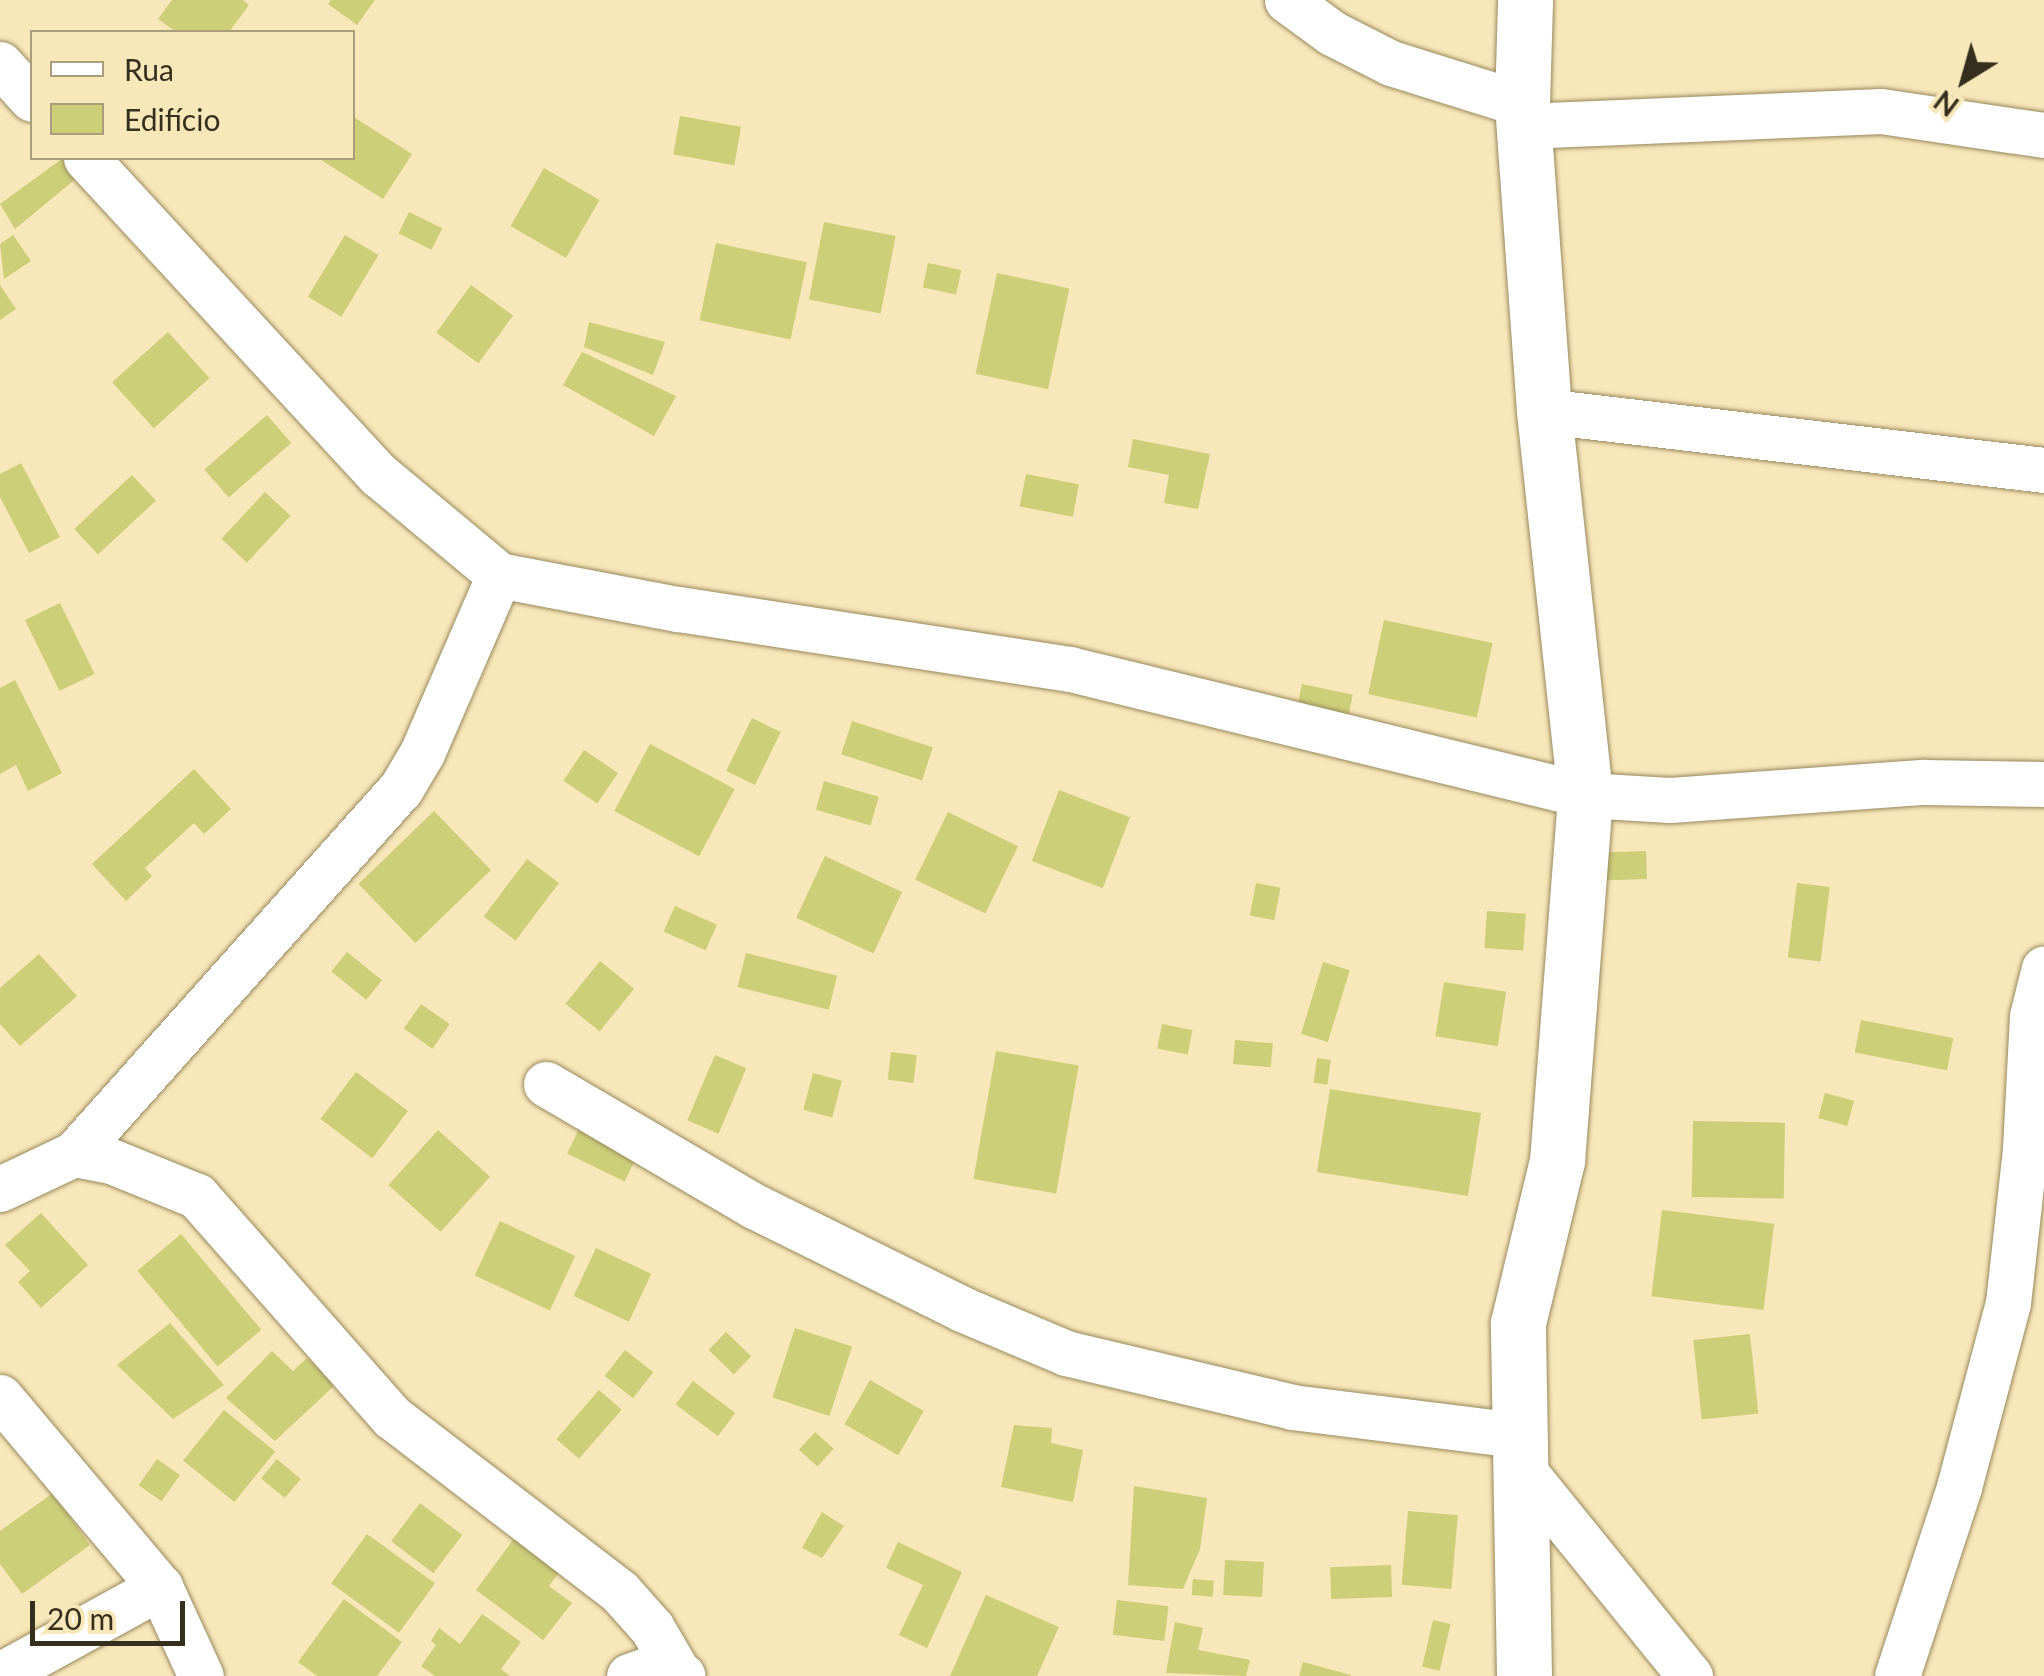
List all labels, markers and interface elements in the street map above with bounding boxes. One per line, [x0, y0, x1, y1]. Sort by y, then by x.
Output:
legend [30, 30, 355, 160]
north arrow [1914, 30, 2014, 130]
text: Rua [124, 51, 174, 87]
text: N [1927, 84, 1965, 124]
text: Edifício [124, 101, 220, 137]
scale bar [35, 1581, 190, 1643]
text: 20 m [47, 1600, 114, 1636]

